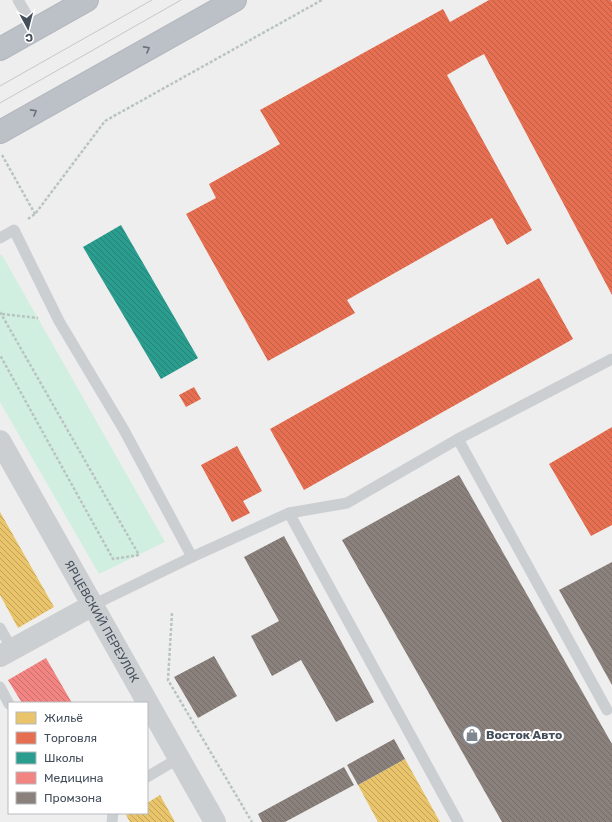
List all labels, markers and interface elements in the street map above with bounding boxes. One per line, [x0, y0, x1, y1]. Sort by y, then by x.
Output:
north arrow [8, 8, 48, 48]
text: С [24, 31, 34, 44]
one-way arrow [143, 46, 150, 53]
one-way arrow [30, 110, 37, 117]
street label: ЯРЦЕВСКИЙ ПЕРЕУЛОК [62, 558, 142, 685]
legend [8, 702, 148, 814]
text: Жильё [44, 711, 83, 725]
shop icon: Восток Авто [461, 724, 483, 746]
place label: Восток Авто [486, 728, 562, 742]
text: Торговля [44, 731, 97, 745]
text: Школы [44, 751, 84, 765]
text: Медицина [44, 771, 103, 785]
text: Промзона [44, 791, 102, 805]

